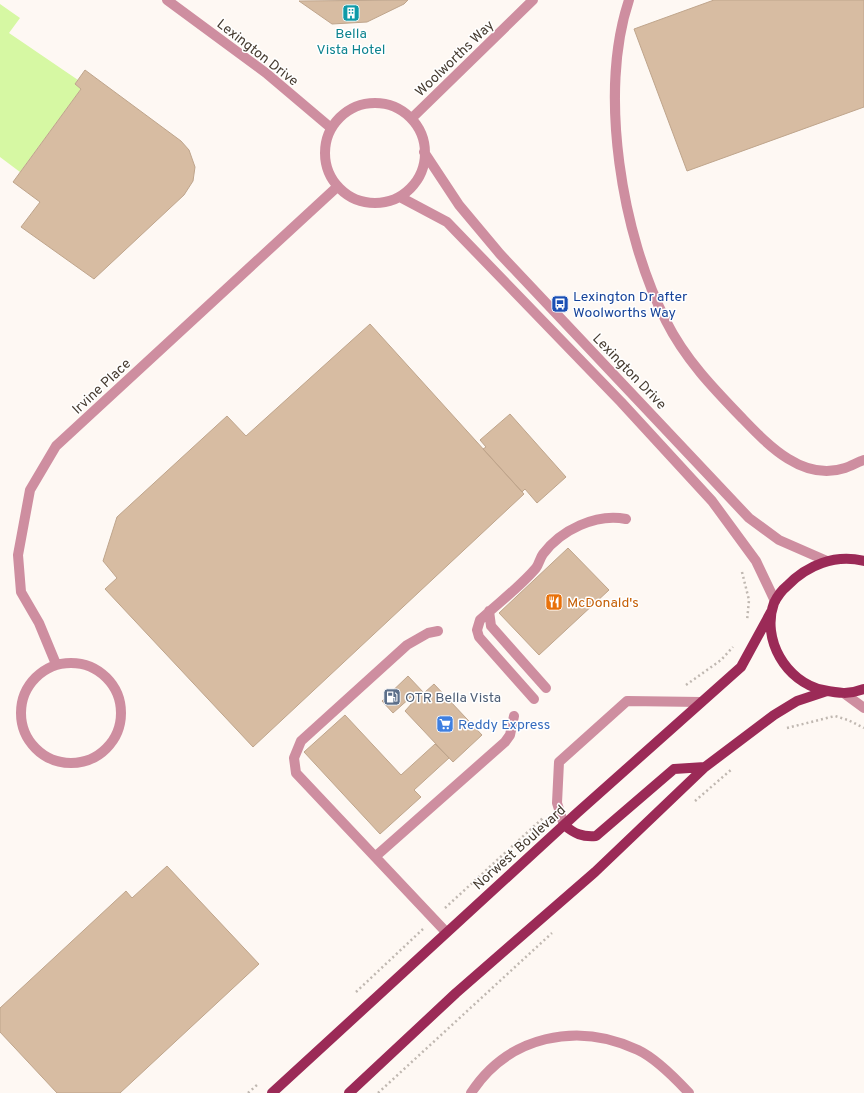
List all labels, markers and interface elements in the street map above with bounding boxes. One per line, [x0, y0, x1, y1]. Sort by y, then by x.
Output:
building icon: Bella Vista Hotel [341, 3, 361, 23]
street label: Lexington Drive [213, 16, 301, 90]
street label: Woolworths Way [412, 17, 498, 101]
place label: Bella Vista Hotel [317, 26, 385, 59]
place label: Lexington Dr after Woolworths Way [573, 289, 688, 322]
bus stop icon: Lexington Dr after Woolworths Way [550, 294, 570, 314]
street label: Lexington Drive [588, 331, 669, 414]
street label: Irvine Place [69, 356, 135, 419]
restaurant icon: McDonald's [544, 592, 564, 612]
place label: McDonald's [567, 595, 639, 612]
fuel station icon: OTR Bella Vista [382, 687, 402, 707]
place label: OTR Bella Vista [405, 690, 501, 707]
supermarket icon: Reddy Express [435, 714, 455, 734]
place label: Reddy Express [458, 717, 550, 734]
street label: Norwest Boulevard [470, 802, 570, 894]

